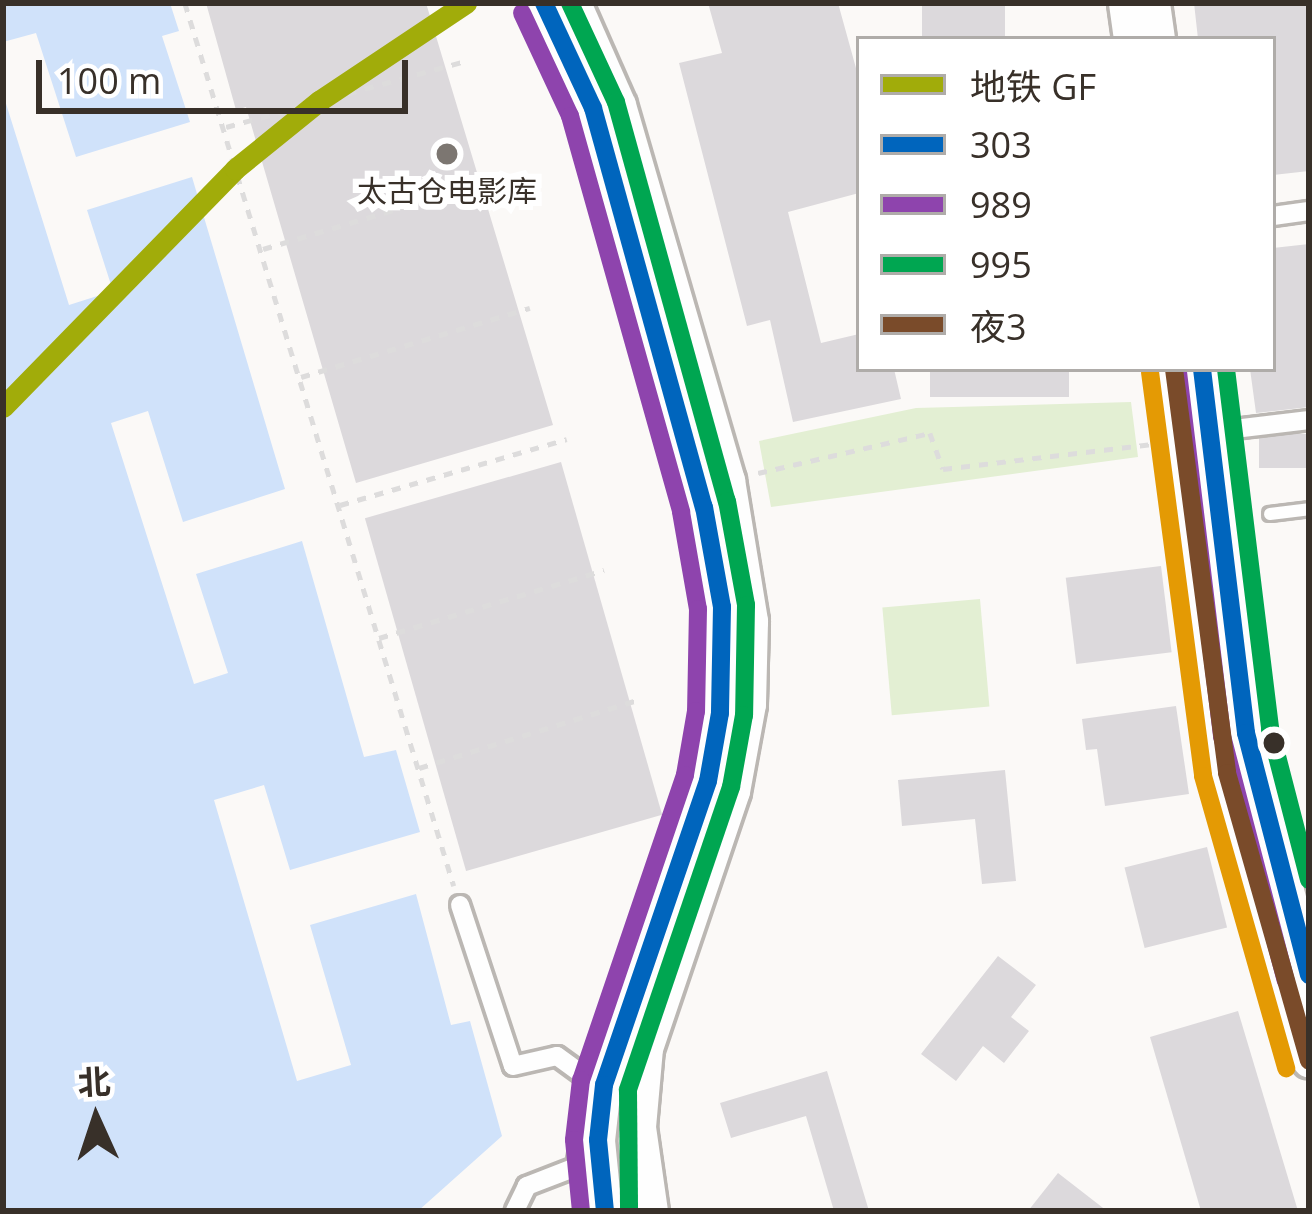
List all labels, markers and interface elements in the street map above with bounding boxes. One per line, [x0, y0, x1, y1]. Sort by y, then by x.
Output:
scale bar [42, 36, 414, 110]
legend [856, 36, 1276, 372]
text: 100 m [57, 56, 161, 105]
text: 地铁 GF [970, 62, 1096, 111]
text: 303 [970, 120, 1032, 169]
marker: 太古仓电影库 [434, 141, 460, 167]
place label: 太古仓电影库 [357, 173, 537, 209]
text: 989 [970, 180, 1032, 229]
text: 995 [970, 240, 1032, 289]
text: 夜3 [970, 302, 1027, 351]
unlabelled marker [1263, 732, 1285, 754]
north arrow [36, 1058, 156, 1178]
text: 北 [76, 1058, 112, 1105]

